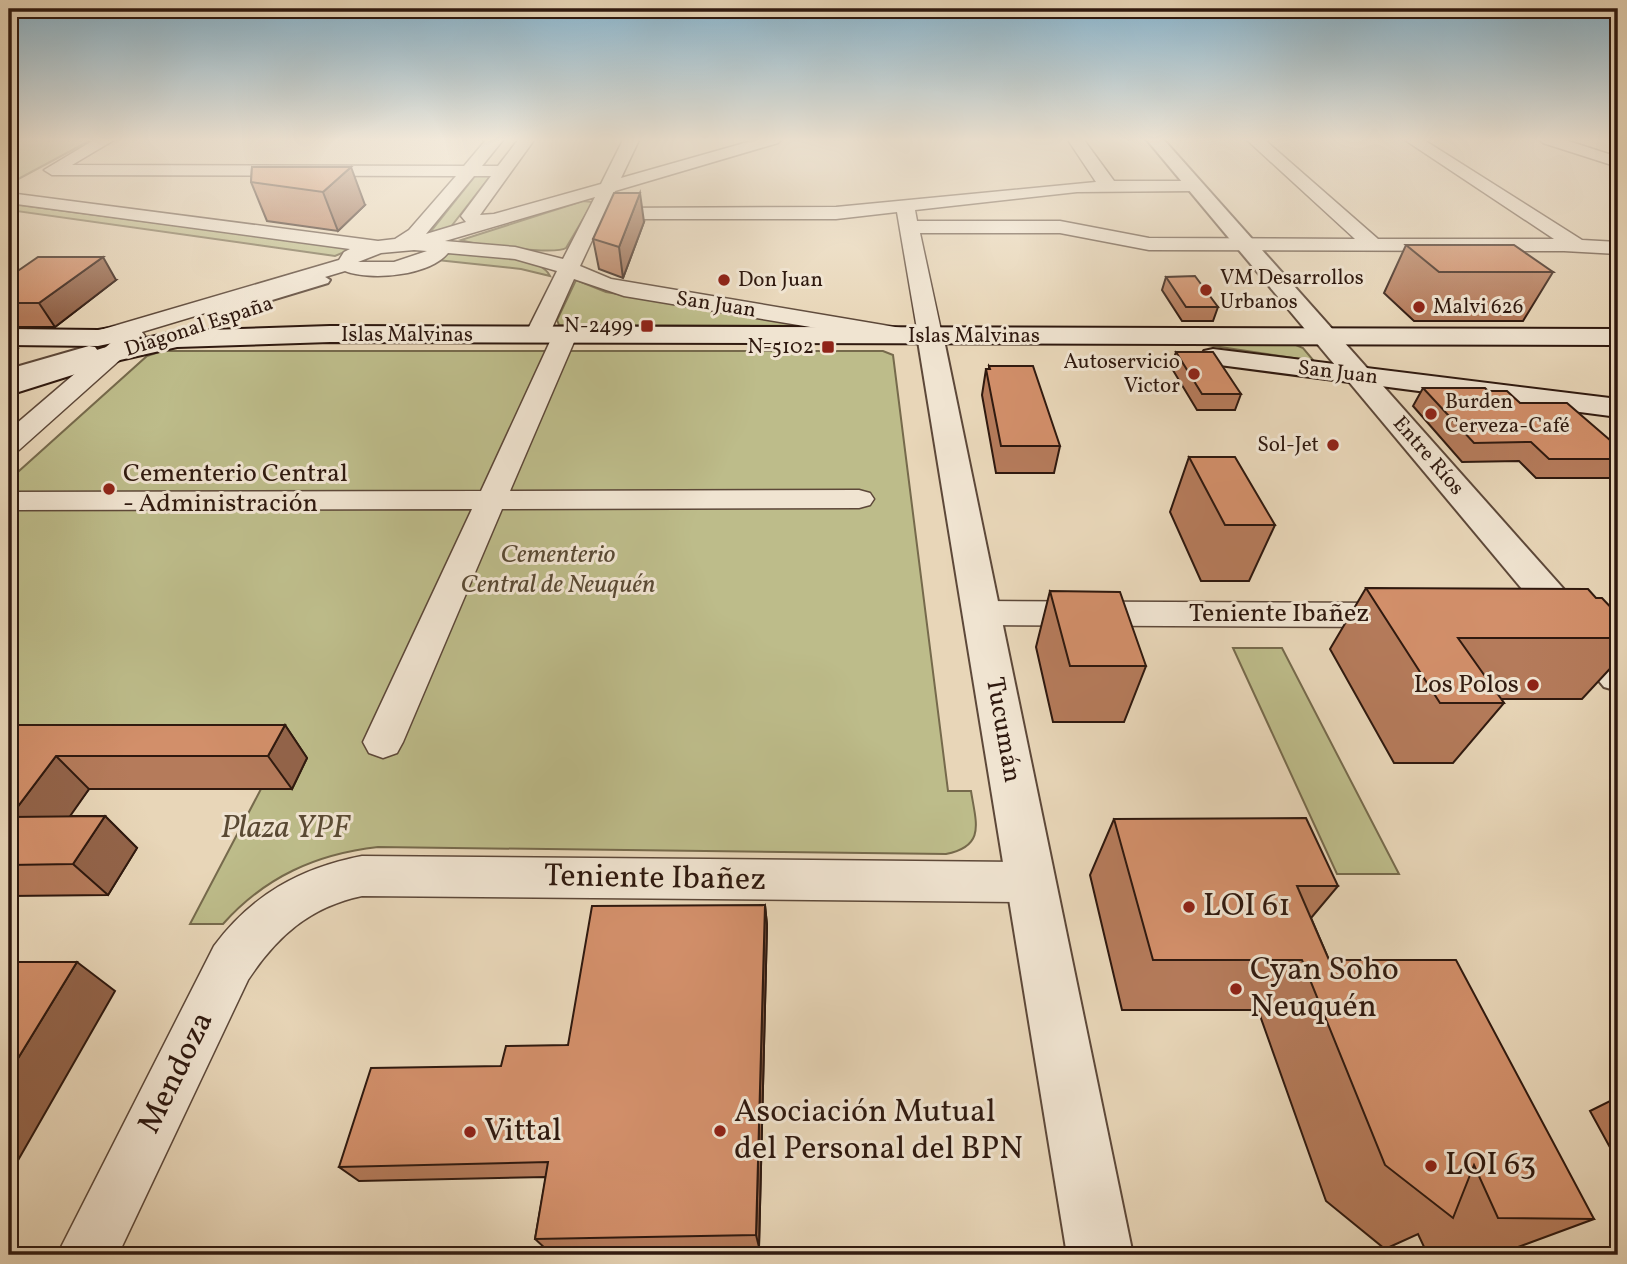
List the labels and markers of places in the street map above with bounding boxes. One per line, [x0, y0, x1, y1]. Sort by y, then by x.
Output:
place label: VM Desarrollos Urbanos [1220, 264, 1364, 317]
place label: Don Juan [738, 266, 823, 295]
marker: Don Juan [716, 272, 732, 288]
marker: VM Desarrollos Urbanos [1198, 282, 1214, 298]
place label: Malvi 626 [1433, 293, 1523, 322]
marker: Malvi 626 [1411, 299, 1427, 315]
place label: N-2499 [564, 312, 633, 341]
marker: N-2499 [639, 318, 655, 334]
place label: N-5102 [747, 333, 814, 362]
marker: N-5102 [820, 339, 836, 355]
place label: Autoservicio Victor [1063, 348, 1180, 401]
marker: Autoservicio Victor [1186, 366, 1202, 382]
place label: Burden Cerveza-Café [1445, 388, 1570, 441]
marker: Burden Cerveza-Café [1423, 406, 1439, 422]
place label: Sol-Jet [1257, 431, 1319, 460]
marker: Sol-Jet [1325, 437, 1341, 453]
place label: Cementerio Central - Administración [123, 456, 348, 522]
marker: Cementerio Central - Administración [101, 481, 117, 497]
place label: Los Polos [1413, 667, 1519, 703]
marker: Los Polos [1525, 677, 1541, 693]
place label: LOI 61 [1203, 885, 1291, 929]
marker: LOI 61 [1181, 899, 1197, 915]
place label: Cyan Soho Neuquén [1250, 949, 1399, 1030]
marker: Cyan Soho Neuquén [1228, 981, 1244, 997]
place label: Asociación Mutual del Personal del BPN [734, 1091, 1023, 1172]
place label: Vittal [484, 1110, 562, 1154]
marker: Asociación Mutual del Personal del BPN [712, 1123, 728, 1139]
marker: Vittal [462, 1124, 478, 1140]
place label: LOI 63 [1445, 1144, 1536, 1188]
marker: LOI 63 [1423, 1158, 1439, 1174]

